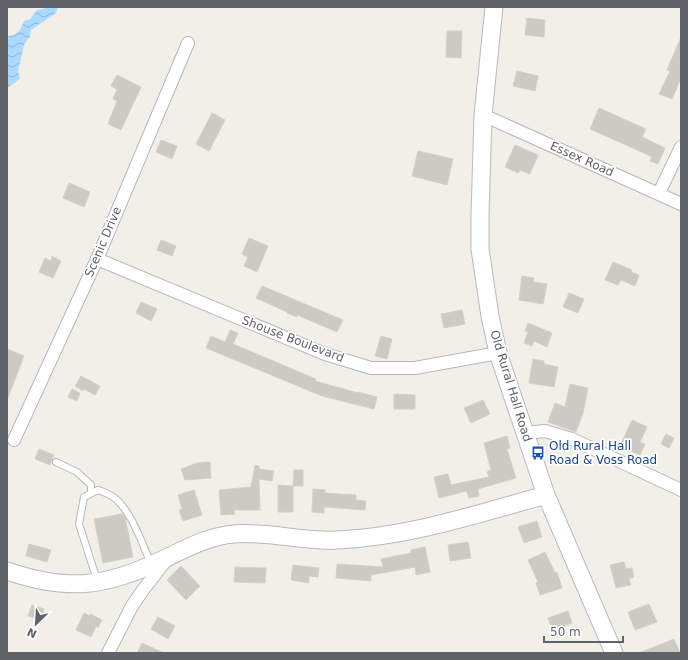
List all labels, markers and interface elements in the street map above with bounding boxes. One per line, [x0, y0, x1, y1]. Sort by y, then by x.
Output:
street label: Essex Road [548, 139, 616, 179]
street label: Scenic Drive [82, 205, 124, 279]
street label: Shouse Boulevard [240, 313, 346, 365]
street label: Old Rural Hall Road [487, 328, 535, 444]
place label: Old Rural Hall Road & Voss Road [549, 439, 657, 467]
bus stop icon: Old Rural Hall Road & Voss Road [530, 445, 546, 461]
north arrow [16, 604, 56, 644]
scale bar [544, 618, 623, 644]
text: N [25, 625, 39, 640]
text: 50 m [550, 625, 581, 639]

